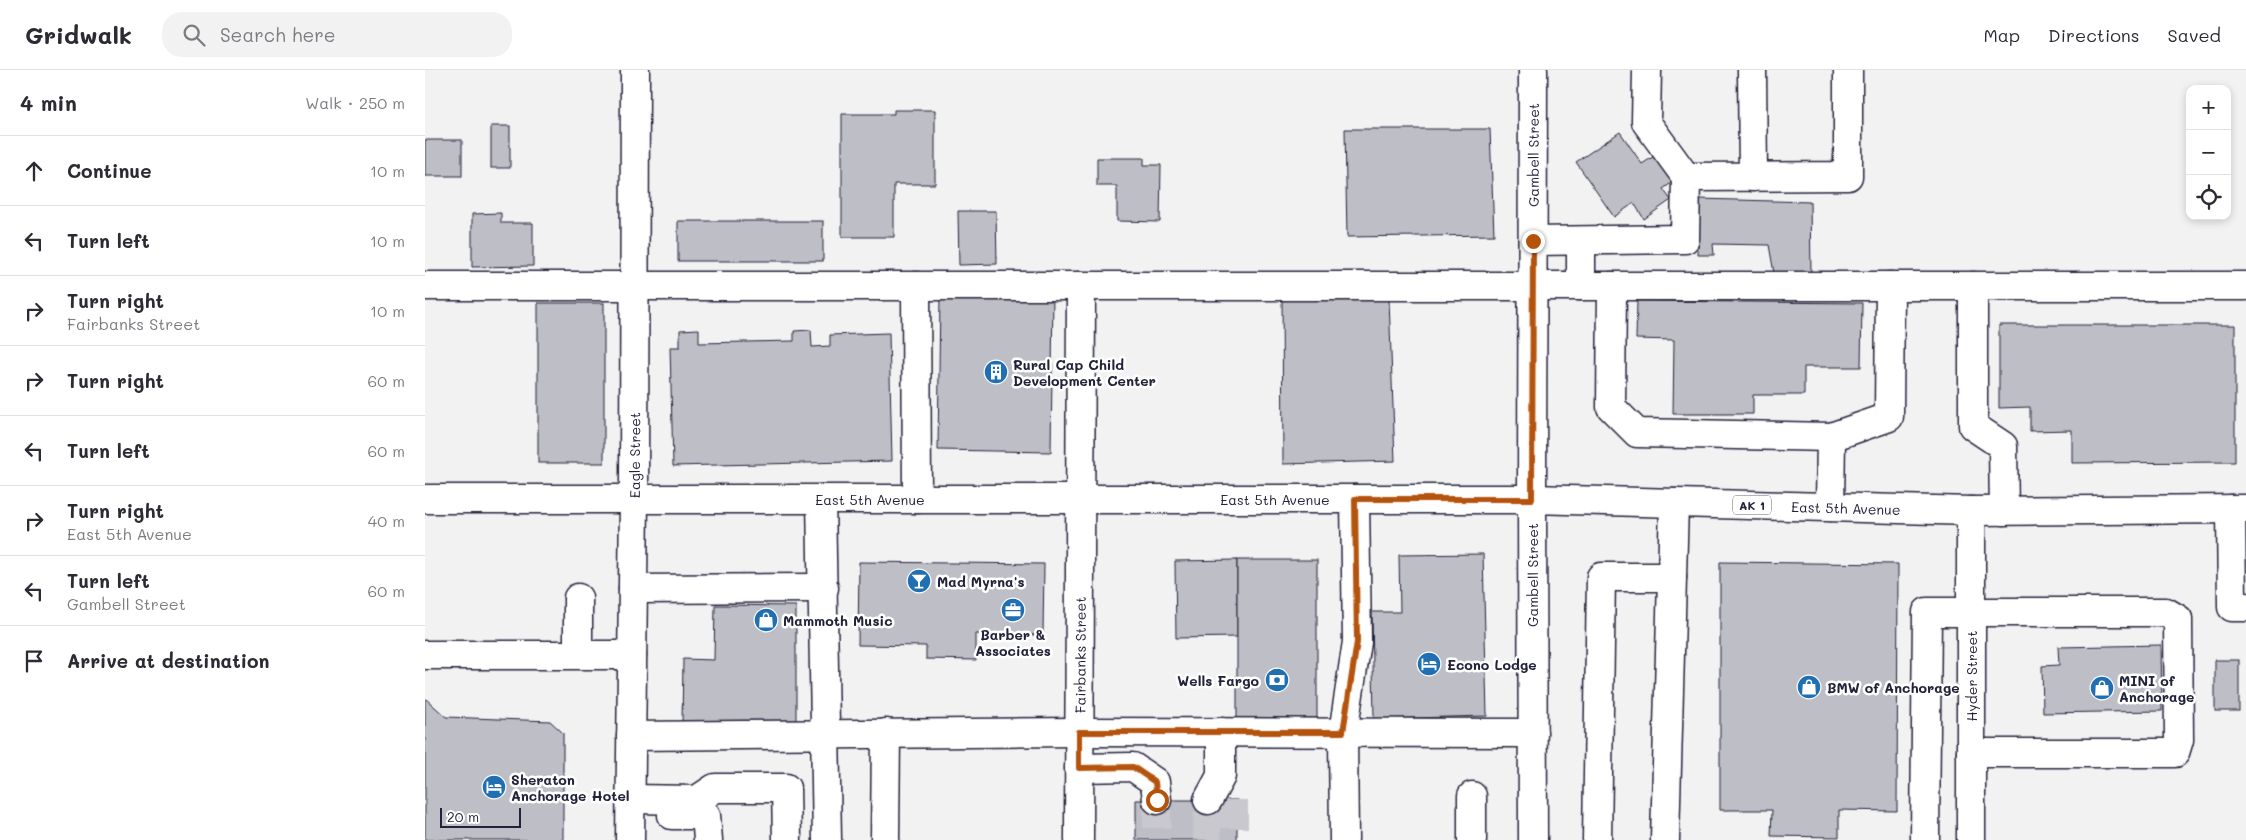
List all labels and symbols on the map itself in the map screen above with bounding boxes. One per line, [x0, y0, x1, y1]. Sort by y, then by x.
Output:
street label: Gambell Street [1523, 103, 1542, 207]
route end [1522, 230, 1545, 253]
place label: Rural Cap Child Development Center [1013, 355, 1156, 390]
building icon: Rural Cap Child Development Center [983, 359, 1009, 385]
street label: Eagle Street [625, 412, 644, 498]
street label: East 5th Avenue [815, 490, 925, 509]
street label: East 5th Avenue [1220, 490, 1330, 509]
road number: AK 1 [1733, 496, 1771, 514]
street label: East 5th Avenue [1791, 497, 1901, 519]
street label: Gambell Street [1523, 523, 1542, 627]
bar icon: Mad Myrna's [906, 568, 932, 594]
place label: Mad Myrna's [937, 572, 1024, 591]
office icon: Barber & Associates [1000, 597, 1026, 623]
street label: Fairbanks Street [1070, 597, 1089, 713]
shop icon: Mammoth Music [753, 607, 779, 633]
place label: Mammoth Music [783, 611, 893, 630]
place label: Barber & Associates [975, 625, 1051, 660]
street label: Hyder Street [1962, 631, 1981, 721]
hotel icon: Econo Lodge [1416, 651, 1442, 677]
place label: Econo Lodge [1447, 655, 1537, 674]
bank icon: Wells Fargo [1264, 667, 1290, 693]
place label: Wells Fargo [1177, 671, 1259, 690]
place label: MINI of Anchorage [2119, 671, 2194, 706]
shop icon: BMW of Anchorage [1796, 674, 1822, 700]
shop icon: MINI of Anchorage [2089, 675, 2115, 701]
place label: BMW of Anchorage [1827, 678, 1960, 697]
place label: Sheraton Anchorage Hotel [511, 770, 630, 805]
hotel icon: Sheraton Anchorage Hotel [481, 774, 507, 800]
route start [1146, 789, 1169, 812]
scale bar [440, 805, 521, 828]

